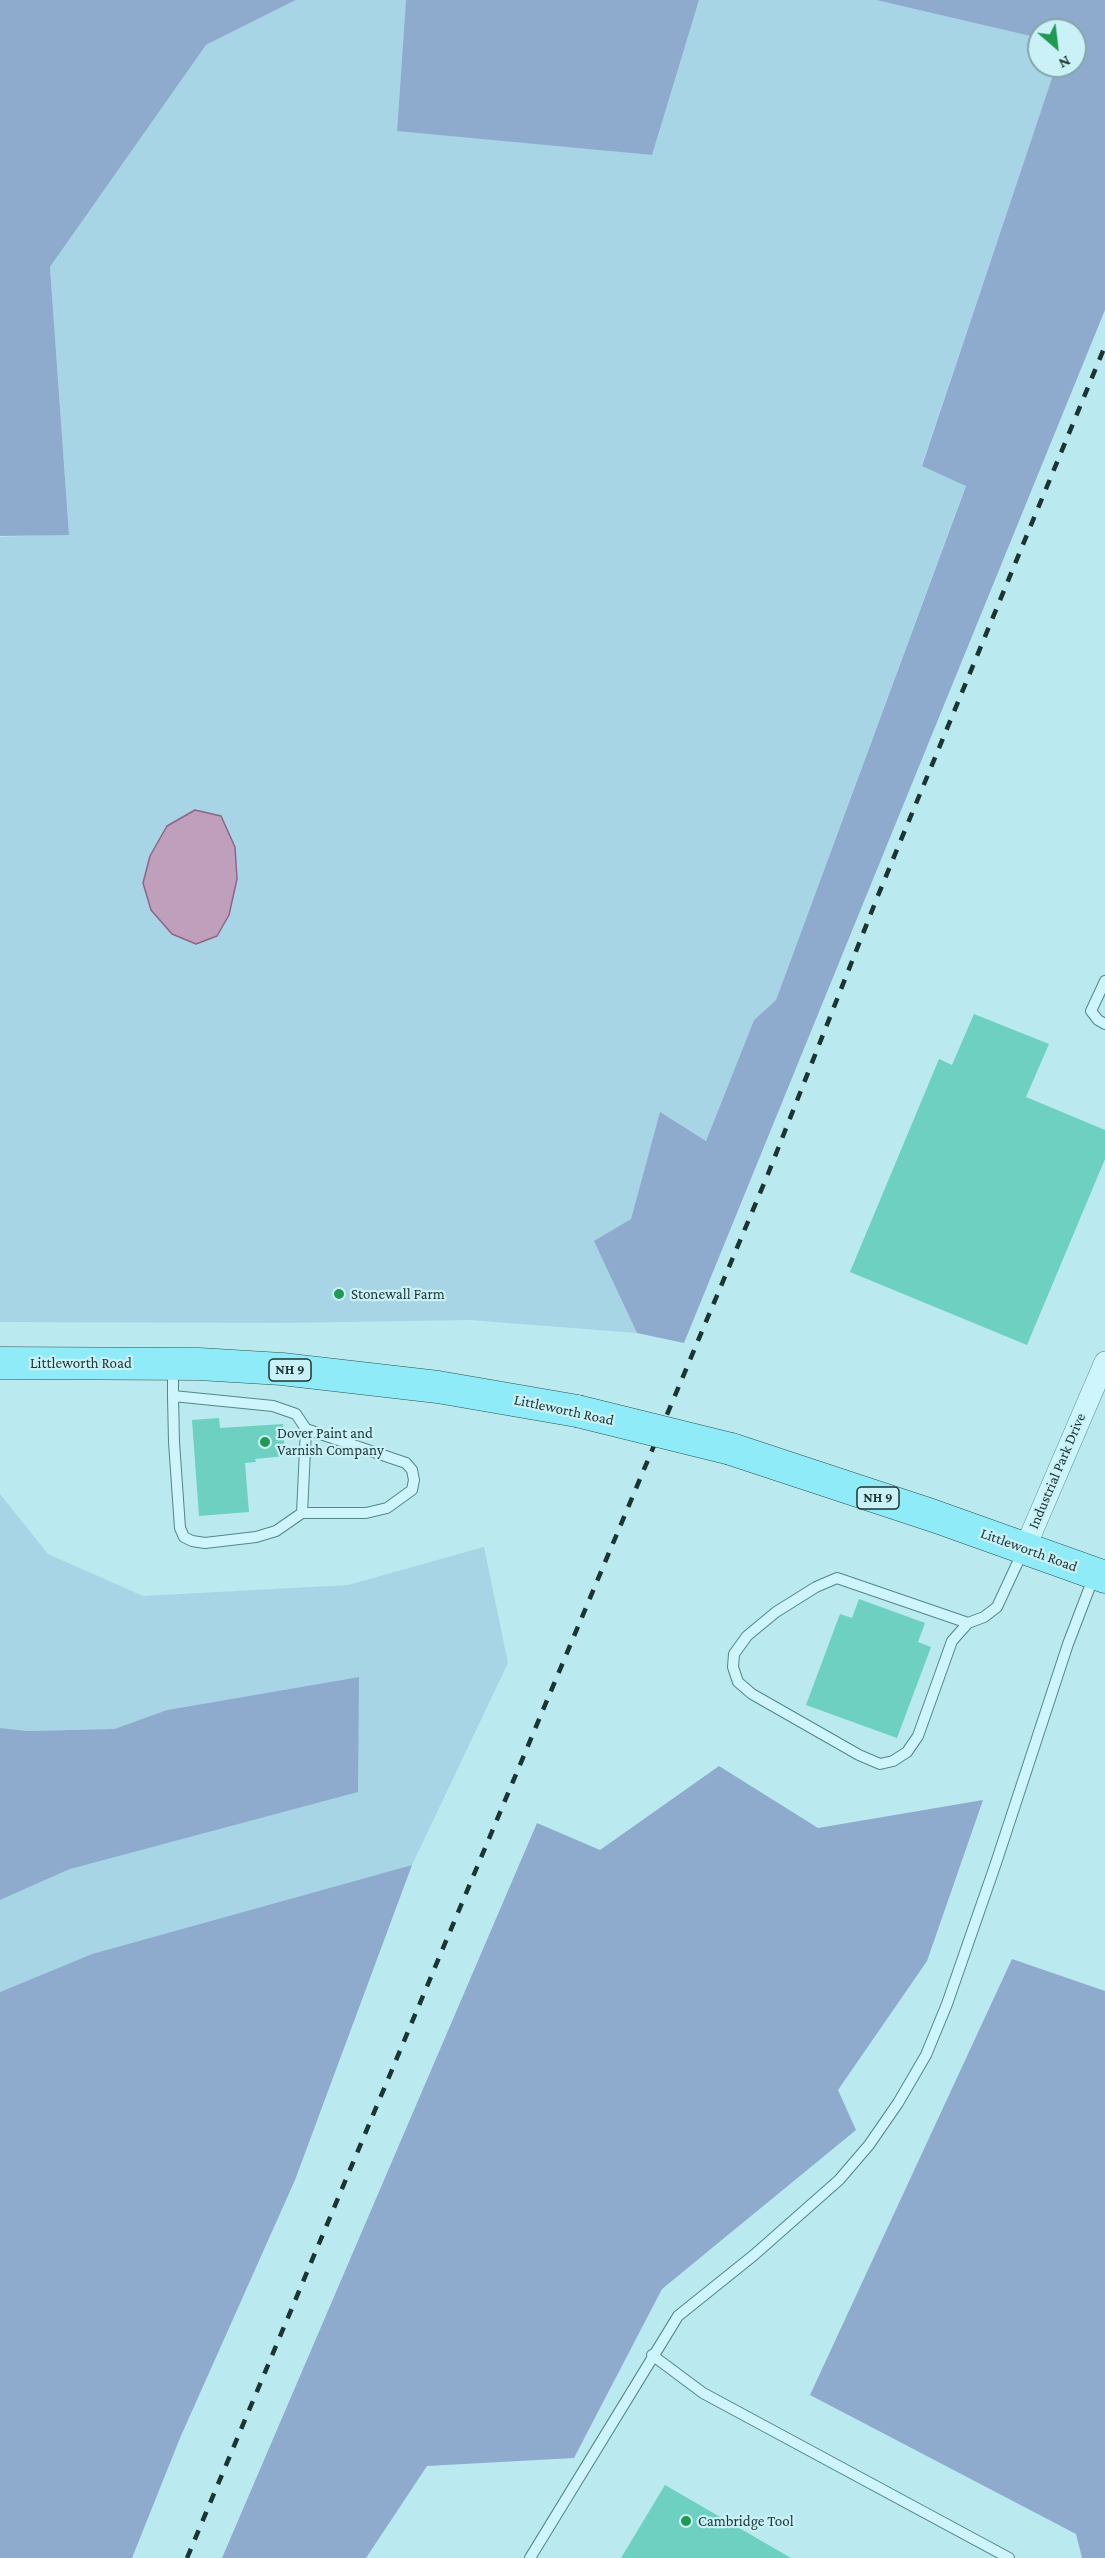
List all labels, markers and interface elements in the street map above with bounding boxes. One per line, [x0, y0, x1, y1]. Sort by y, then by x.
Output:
north arrow [1027, 18, 1087, 78]
text: N [1056, 53, 1074, 73]
place label: Stonewall Farm [351, 1285, 445, 1303]
marker: Stonewall Farm [332, 1287, 346, 1301]
street label: Littleworth Road [30, 1354, 132, 1372]
road number: NH 9 [269, 1359, 311, 1381]
street label: Littleworth Road [512, 1391, 616, 1429]
street label: Industrial Park Drive [1024, 1410, 1090, 1532]
place label: Dover Paint and Varnish Company [277, 1424, 384, 1459]
marker: Dover Paint and Varnish Company [258, 1435, 272, 1449]
road number: NH 9 [857, 1487, 899, 1509]
street label: Littleworth Road [978, 1524, 1080, 1576]
place label: Cambridge Tool [698, 2512, 794, 2530]
marker: Cambridge Tool [679, 2514, 693, 2528]

